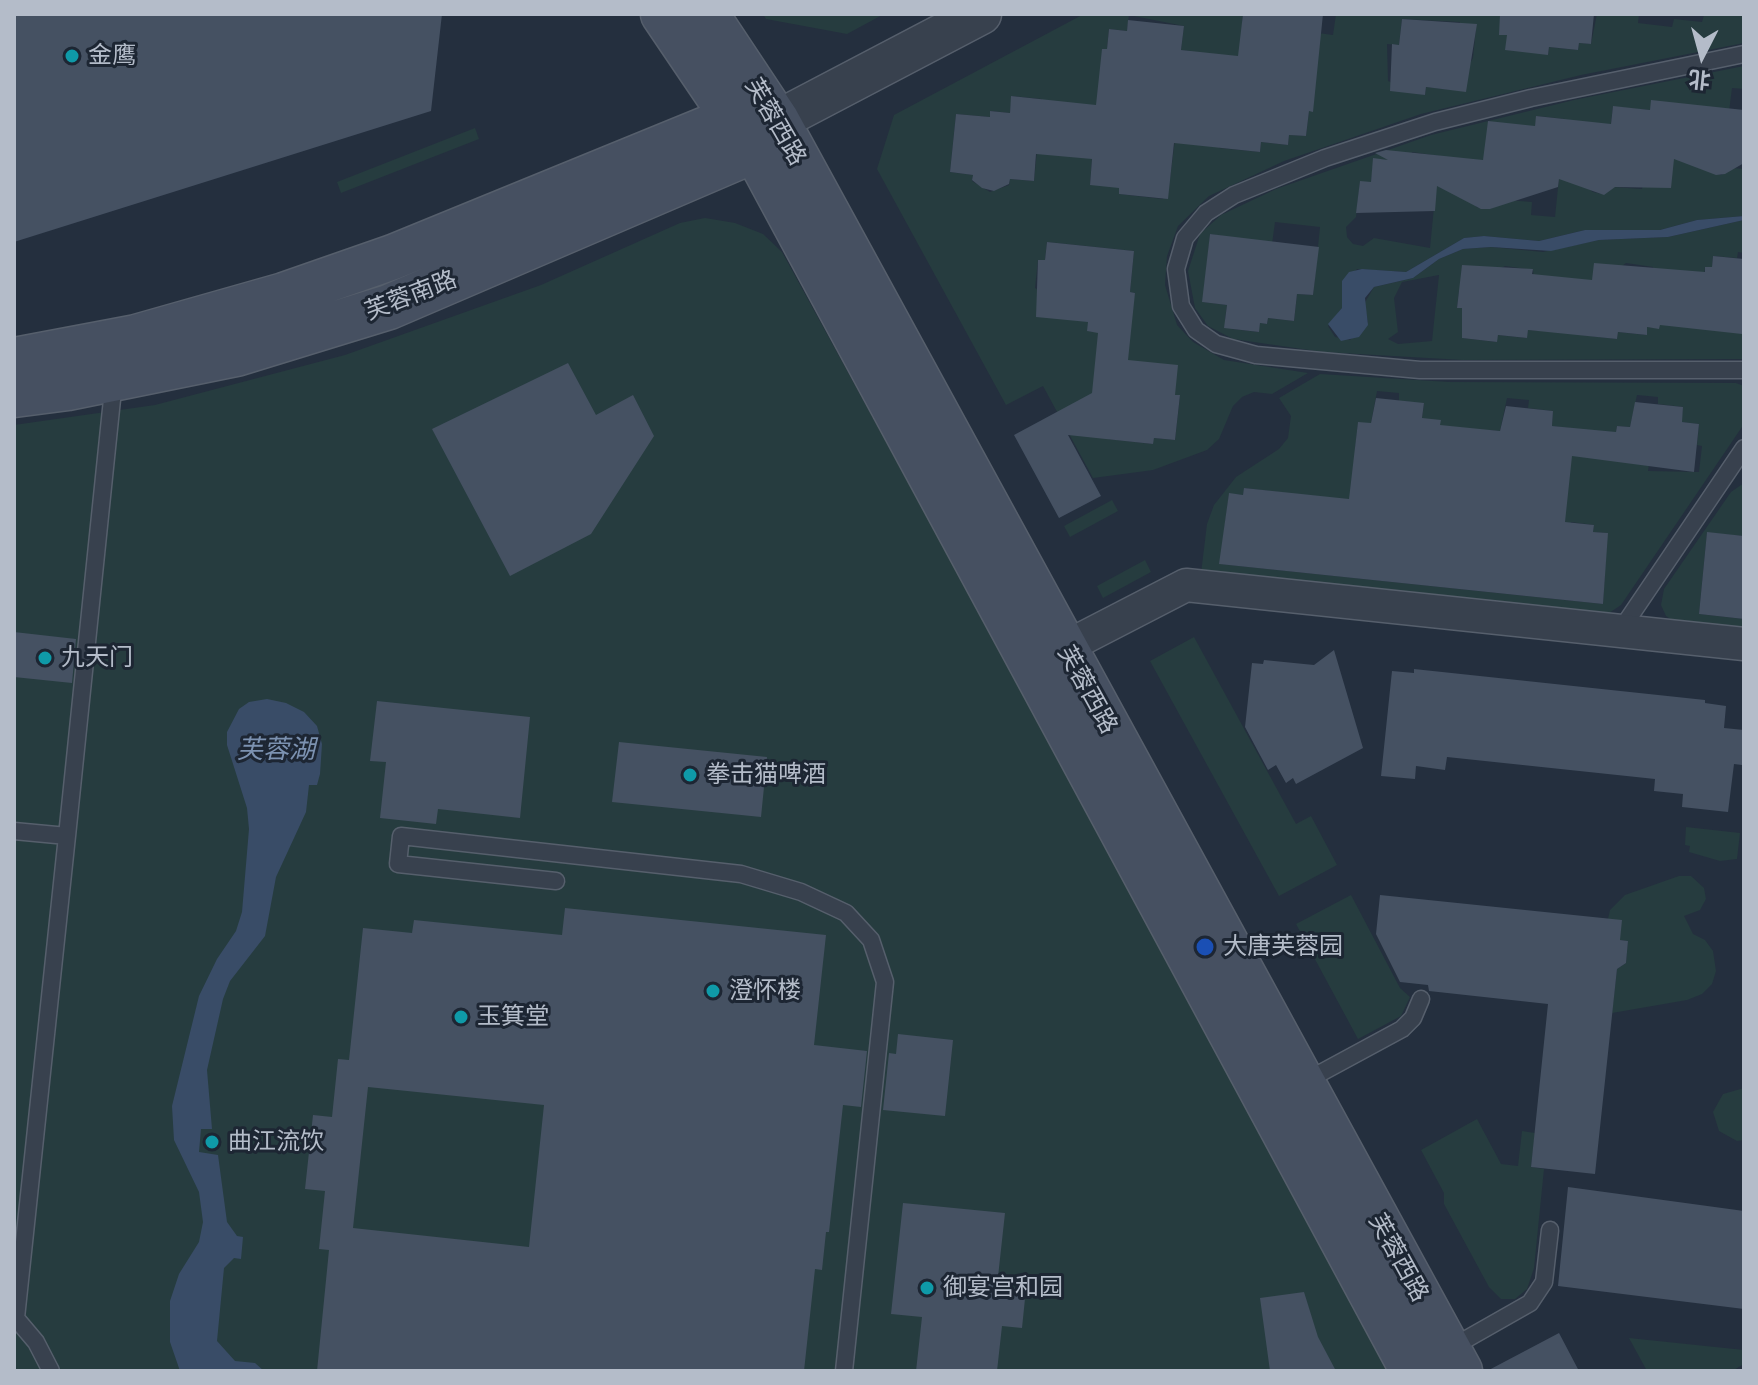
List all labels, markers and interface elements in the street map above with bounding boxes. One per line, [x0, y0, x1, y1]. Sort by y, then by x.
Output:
north arrow [1662, 16, 1742, 96]
place label: 金鹰 [88, 42, 136, 70]
marker: 金鹰 [63, 47, 81, 65]
text: 北 [1687, 65, 1712, 96]
street label: 芙蓉西路 [739, 73, 811, 171]
street label: 芙蓉南路 [361, 265, 461, 327]
street label: 芙蓉西路 [1051, 641, 1123, 739]
place label: 九天门 [61, 644, 133, 672]
marker: 九天门 [36, 649, 54, 667]
water label: 芙蓉湖 [237, 734, 315, 766]
place label: 拳击猫啤酒 [706, 761, 826, 789]
marker: 拳击猫啤酒 [681, 766, 699, 784]
place label: 大唐芙蓉园 [1223, 933, 1343, 961]
marker: 大唐芙蓉园 [1194, 936, 1216, 958]
place label: 澄怀楼 [729, 977, 801, 1005]
marker: 澄怀楼 [704, 982, 722, 1000]
place label: 玉箕堂 [477, 1003, 549, 1031]
marker: 玉箕堂 [452, 1008, 470, 1026]
place label: 曲江流饮 [228, 1128, 324, 1156]
marker: 曲江流饮 [203, 1133, 221, 1151]
street label: 芙蓉西路 [1362, 1209, 1434, 1307]
place label: 御宴宫和园 [943, 1274, 1063, 1302]
marker: 御宴宫和园 [918, 1279, 936, 1297]

